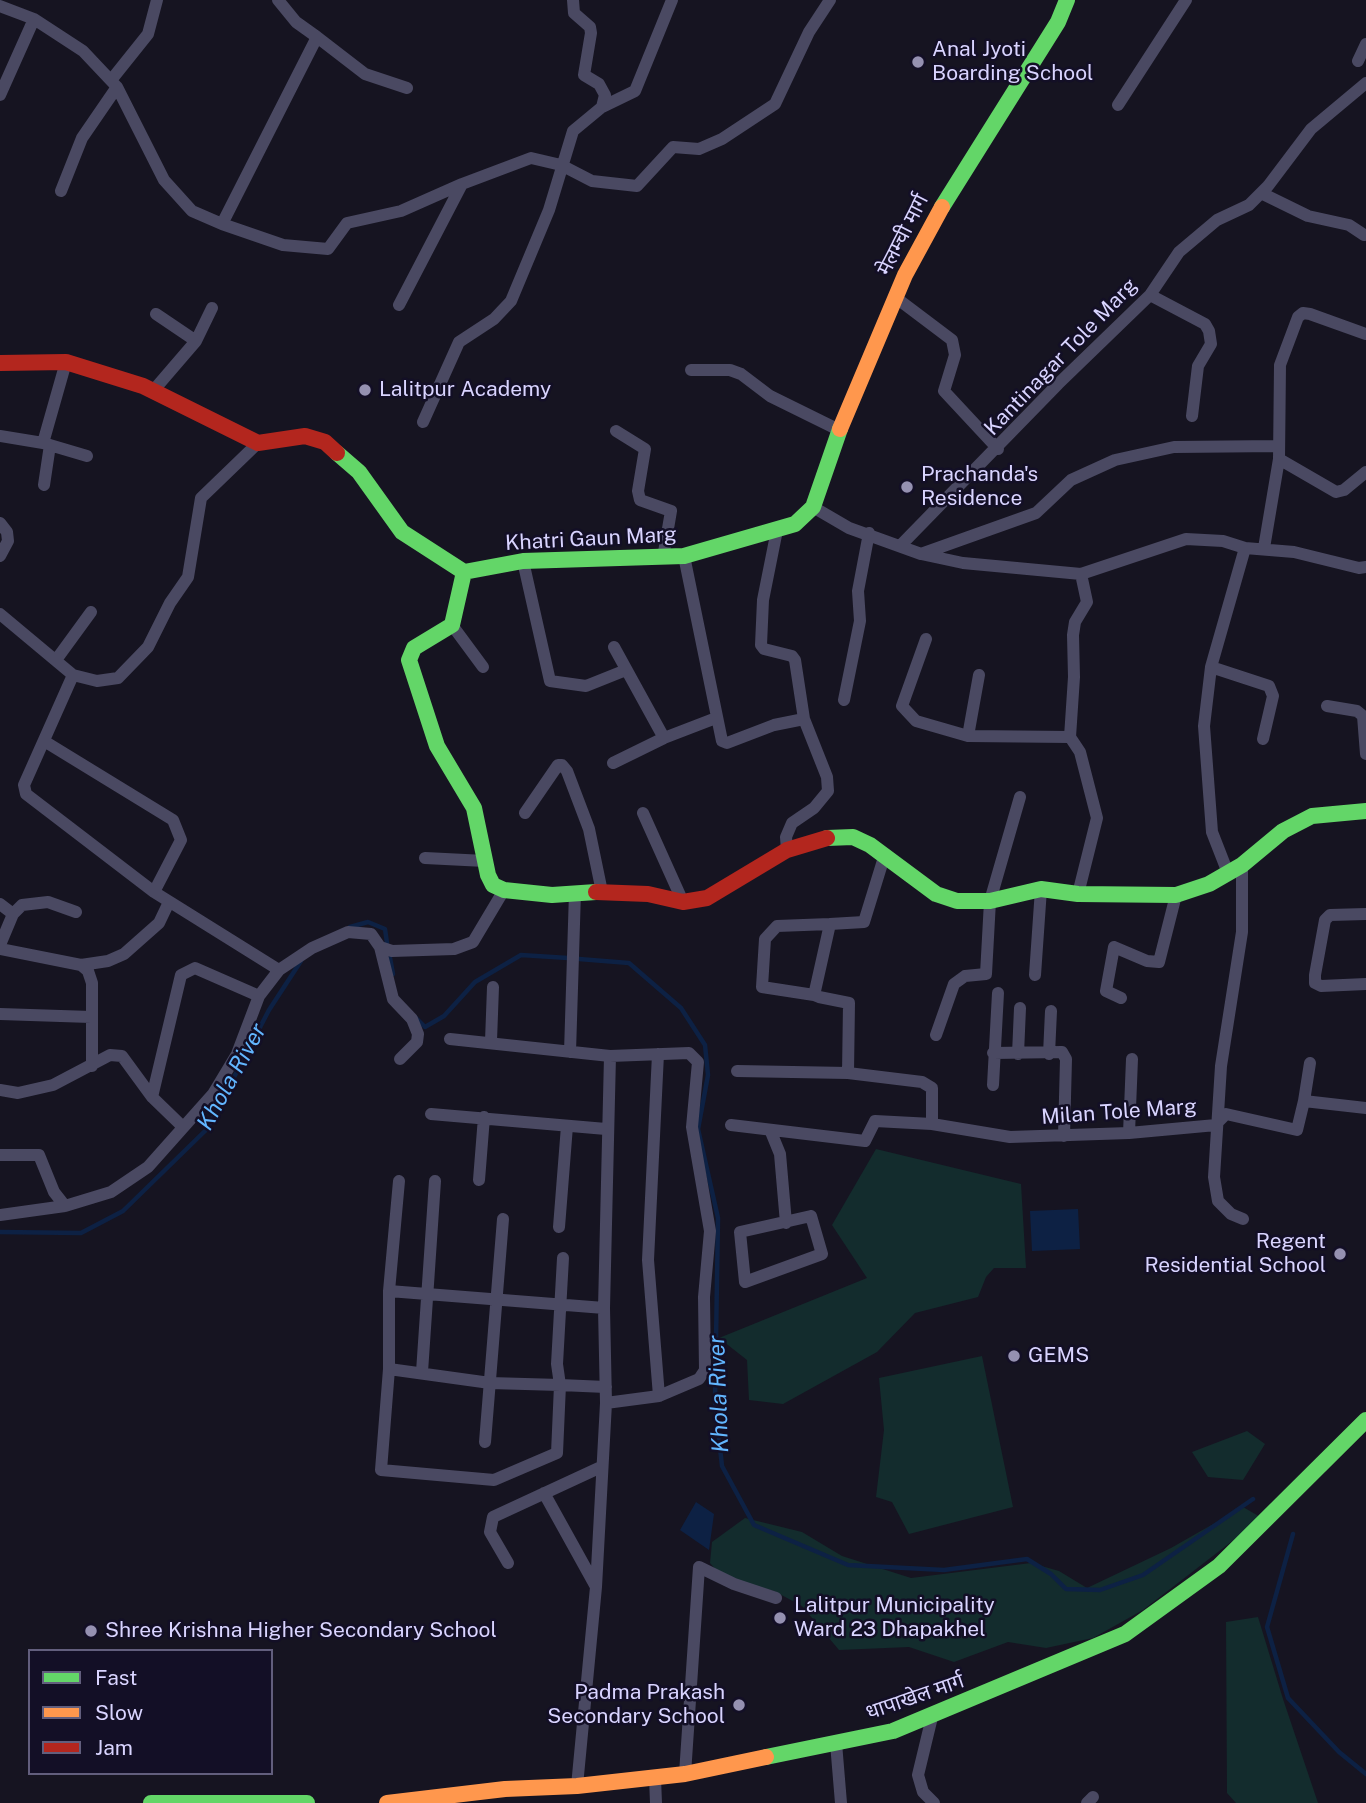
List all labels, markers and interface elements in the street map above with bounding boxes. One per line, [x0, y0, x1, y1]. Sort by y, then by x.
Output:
place label: Anal Jyoti Boarding School [932, 37, 1093, 87]
marker: Anal Jyoti Boarding School [910, 54, 926, 70]
street label: मेलम्ची मार्ग [872, 190, 934, 280]
street label: Kantinagar Tole Marg [979, 273, 1143, 441]
place label: Lalitpur Academy [379, 377, 551, 403]
marker: Lalitpur Academy [357, 382, 373, 398]
place label: Prachanda's Residence [921, 462, 1038, 512]
marker: Prachanda's Residence [899, 479, 915, 495]
street label: Khatri Gaun Marg [505, 522, 677, 556]
water label: Khola River [191, 1019, 273, 1135]
street label: Milan Tole Marg [1040, 1094, 1198, 1130]
place label: Regent Residential School [1144, 1229, 1326, 1279]
marker: Regent Residential School [1332, 1246, 1348, 1262]
water label: Khola River [703, 1335, 735, 1453]
place label: GEMS [1028, 1343, 1089, 1369]
marker: GEMS [1006, 1348, 1022, 1364]
place label: Lalitpur Municipality Ward 23 Dhapakhel [794, 1593, 995, 1643]
marker: Lalitpur Municipality Ward 23 Dhapakhel [772, 1610, 788, 1626]
place label: Shree Krishna Higher Secondary School [105, 1618, 497, 1644]
marker: Shree Krishna Higher Secondary School [83, 1623, 99, 1639]
legend [28, 1649, 273, 1775]
text: Fast [95, 1665, 137, 1690]
street label: धापाखेल मार्ग [863, 1668, 967, 1726]
place label: Padma Prakash Secondary School [547, 1680, 725, 1730]
marker: Padma Prakash Secondary School [731, 1697, 747, 1713]
text: Slow [95, 1700, 143, 1725]
text: Jam [95, 1735, 133, 1760]

